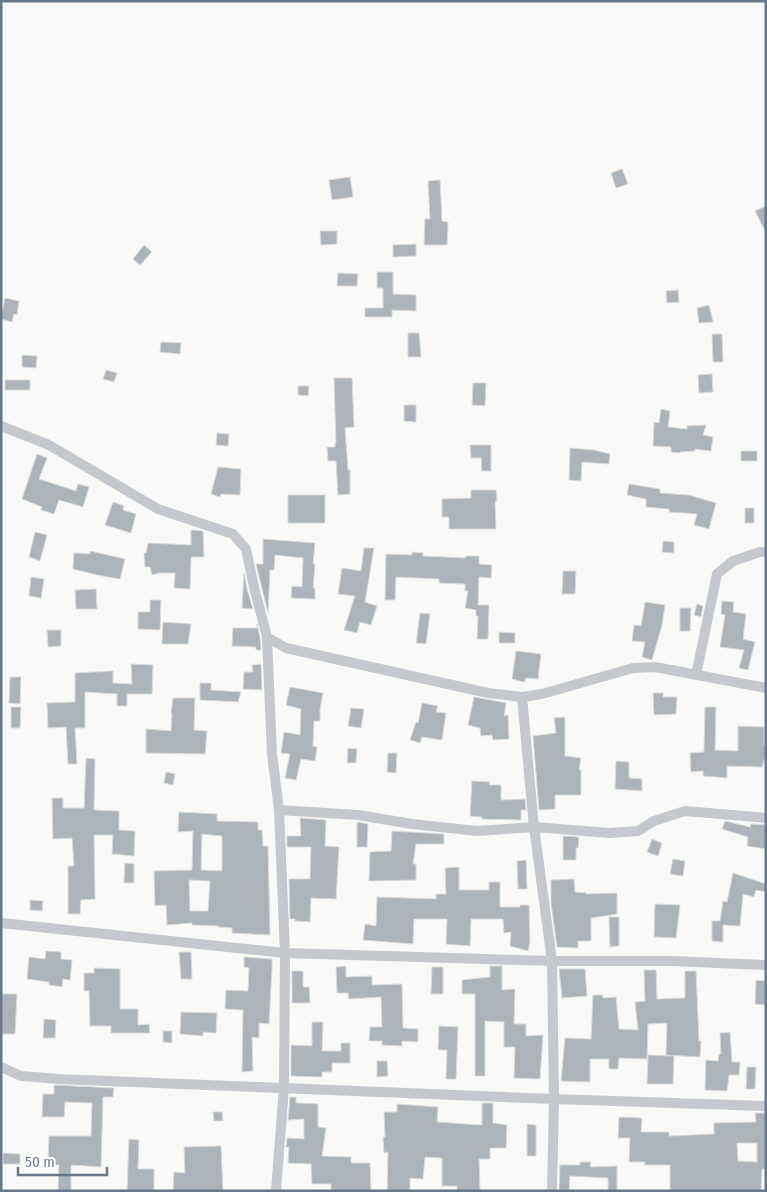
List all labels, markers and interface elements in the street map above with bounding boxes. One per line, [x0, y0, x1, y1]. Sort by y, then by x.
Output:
scale bar [18, 1144, 106, 1176]
text: 50 m [25, 1153, 55, 1171]

